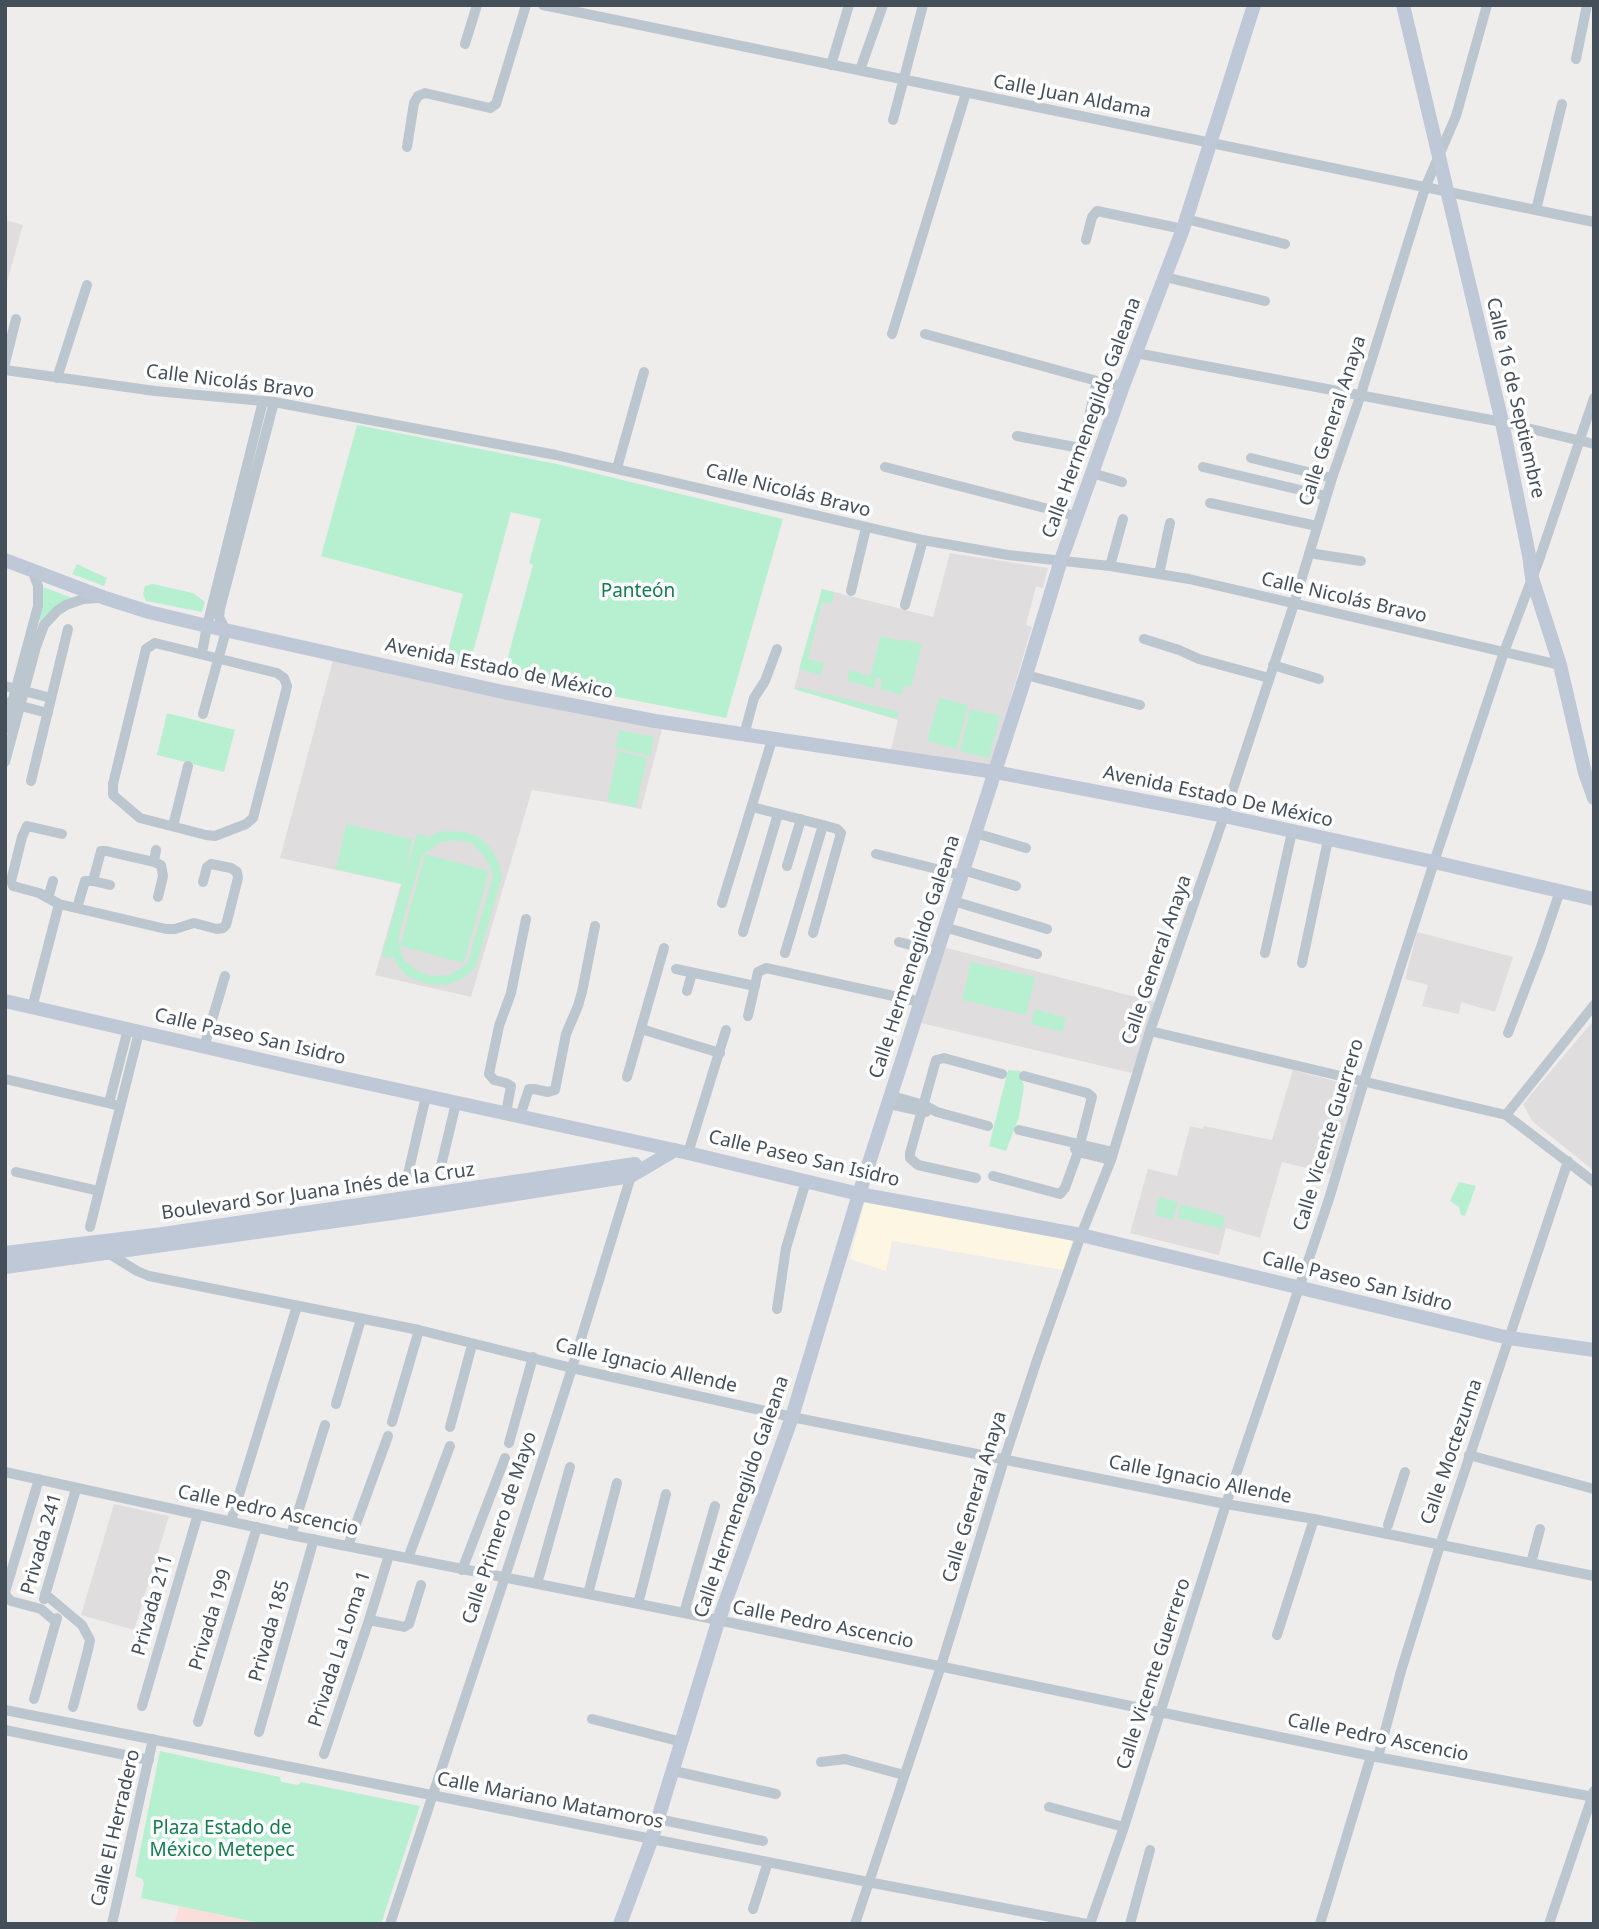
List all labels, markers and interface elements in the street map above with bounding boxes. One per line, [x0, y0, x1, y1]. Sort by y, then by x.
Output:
street label: Calle Juan Aldama [991, 71, 1153, 123]
street label: Calle Hermenegildo Galeana [1038, 295, 1146, 541]
street label: Calle 16 de Septiembre [1481, 296, 1549, 500]
street label: Calle General Anaya [1295, 333, 1371, 509]
street label: Calle Nicolás Bravo [145, 360, 315, 404]
street label: Calle Nicolás Bravo [703, 459, 873, 523]
street label: Calle Nicolás Bravo [1259, 568, 1429, 628]
park label: Panteón [601, 581, 675, 603]
street label: Avenida Estado de México [383, 634, 615, 704]
street label: Avenida Estado De México [1101, 761, 1335, 833]
street label: Calle Hermenegildo Galeana [865, 832, 965, 1082]
street label: Calle General Anaya [1117, 872, 1197, 1048]
street label: Calle Paseo San Isidro [152, 1004, 348, 1070]
street label: Calle Vicente Guerrero [1289, 1036, 1369, 1234]
street label: Calle Paseo San Isidro [706, 1126, 902, 1192]
street label: Boulevard Sor Juana Inés de la Cruz [160, 1159, 476, 1225]
street label: Calle Paseo San Isidro [1259, 1247, 1455, 1317]
street label: Calle Ignacio Allende [553, 1334, 739, 1398]
street label: Calle Hermenegildo Galeana [690, 1373, 794, 1621]
street label: Calle Moctezuma [1416, 1376, 1488, 1528]
street label: Calle General Anaya [938, 1409, 1012, 1585]
street label: Calle Primero de Mayo [458, 1429, 542, 1627]
street label: Calle Ignacio Allende [1107, 1451, 1293, 1509]
street label: Calle Pedro Ascencio [176, 1481, 360, 1541]
street label: Privada 241 [17, 1491, 67, 1597]
street label: Privada 211 [128, 1552, 178, 1658]
street label: Privada 199 [185, 1567, 237, 1673]
street label: Privada La Loma 1 [304, 1568, 376, 1730]
street label: Calle Vicente Guerrero [1112, 1575, 1196, 1773]
street label: Privada 185 [245, 1578, 295, 1684]
street label: Calle Pedro Ascencio [730, 1596, 916, 1654]
street label: Calle Pedro Ascencio [1285, 1709, 1471, 1767]
street label: Calle El Herradero [87, 1747, 145, 1909]
street label: Calle Mariano Matamoros [435, 1768, 665, 1834]
park label: Plaza Estado de México Metepec [149, 1818, 295, 1862]

